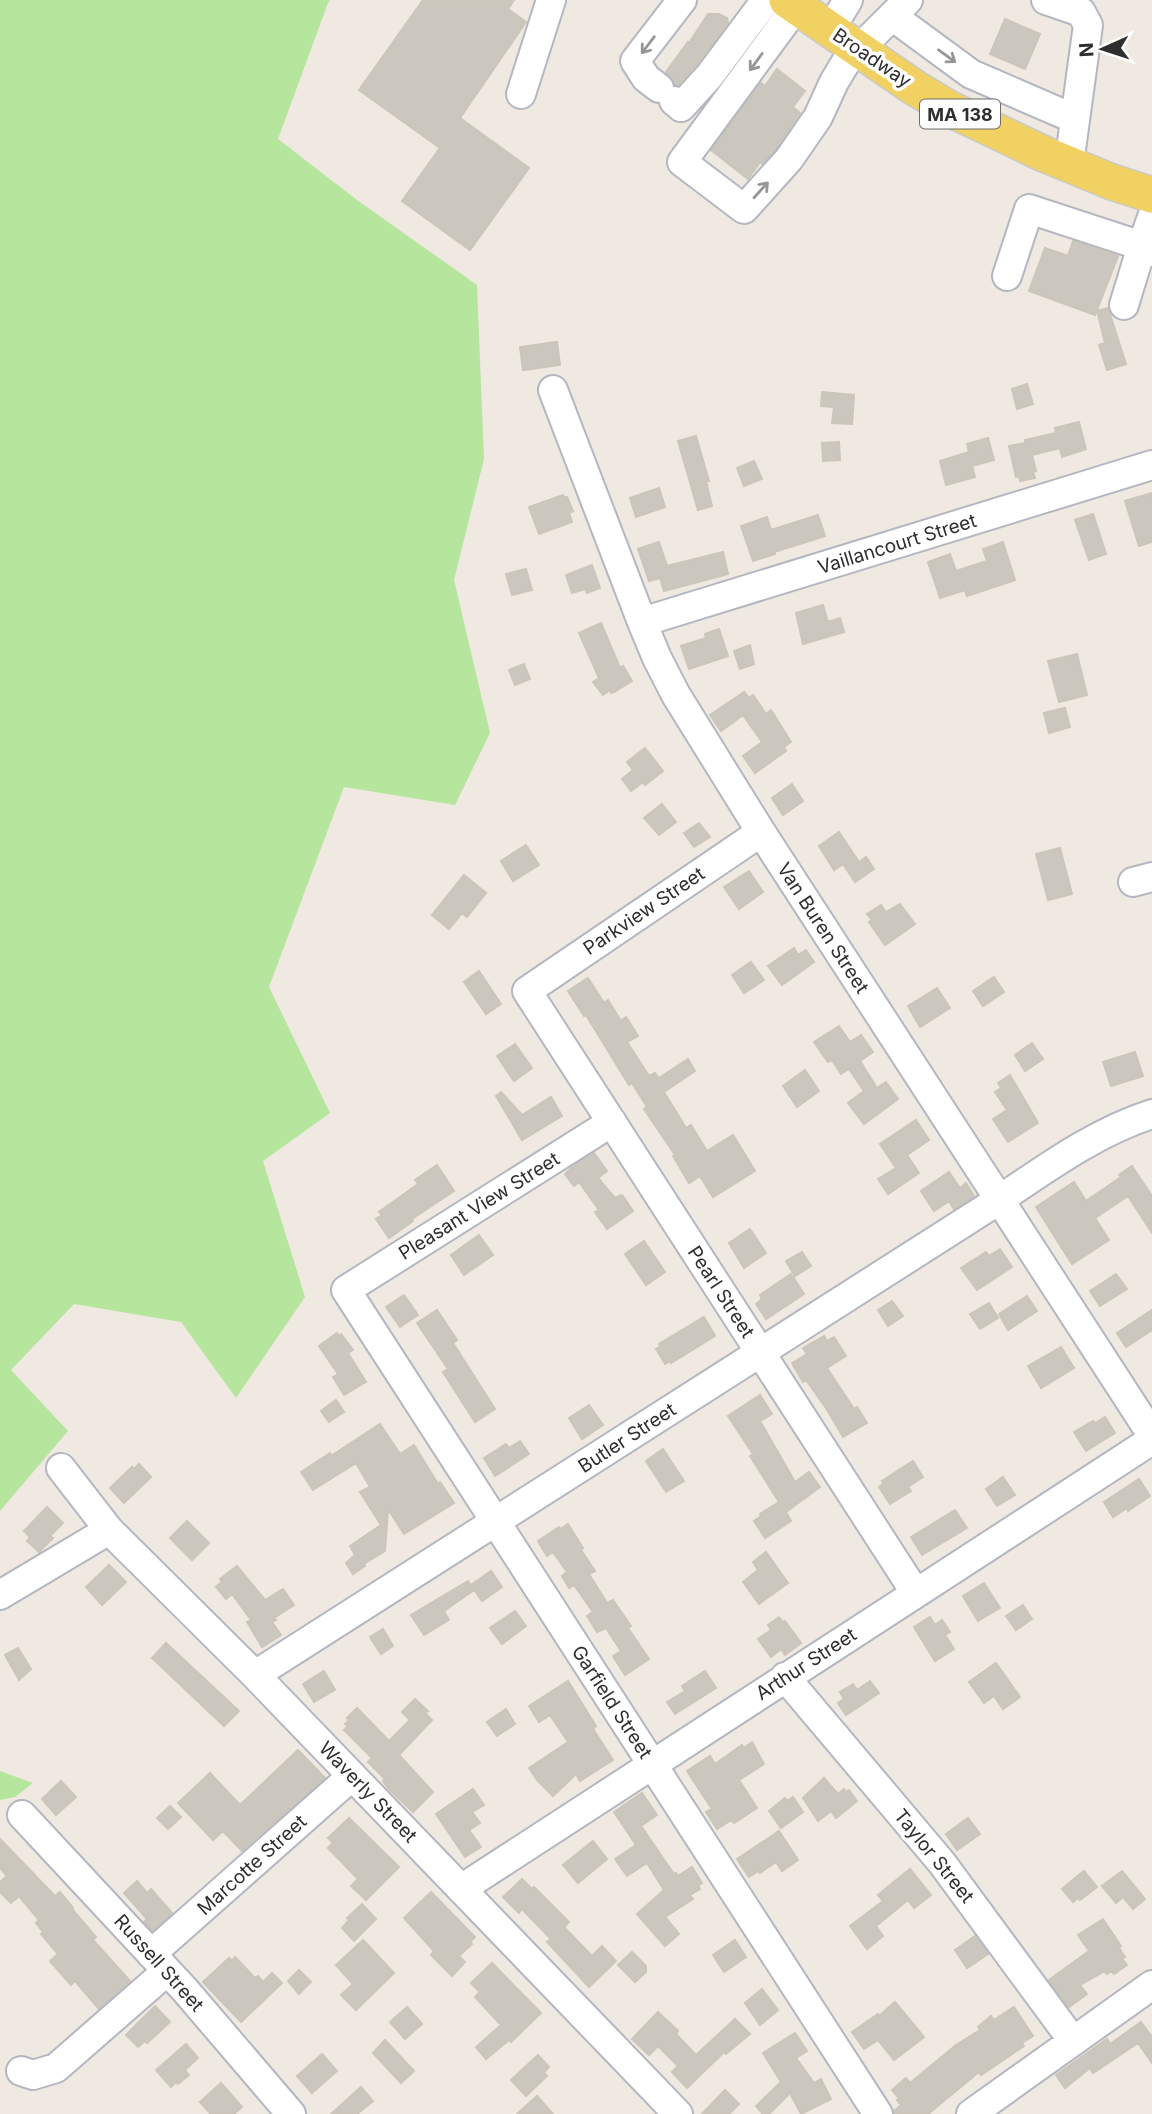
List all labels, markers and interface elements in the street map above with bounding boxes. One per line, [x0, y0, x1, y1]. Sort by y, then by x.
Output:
north arrow [1068, 14, 1138, 84]
street label: Broadway [828, 23, 916, 93]
one-way arrow [640, 35, 655, 54]
text: N [1075, 42, 1098, 58]
one-way arrow [937, 49, 956, 64]
one-way arrow [749, 52, 763, 71]
road number: MA 138 [920, 100, 1000, 128]
one-way arrow [753, 181, 769, 199]
street label: Vaillancourt Street [815, 509, 979, 579]
street label: Van Buren Street [772, 858, 874, 998]
street label: Parkview Street [579, 862, 709, 960]
street label: Pleasant View Street [394, 1147, 564, 1265]
street label: Pearl Street [683, 1242, 759, 1342]
street label: Butler Street [574, 1398, 680, 1478]
street label: Arthur Street [751, 1623, 861, 1705]
street label: Garfield Street [567, 1641, 657, 1763]
street label: Waverly Street [314, 1737, 422, 1847]
street label: Taylor Street [889, 1804, 979, 1908]
street label: Marcotte Street [193, 1810, 311, 1920]
street label: Russell Street [109, 1910, 209, 2016]

